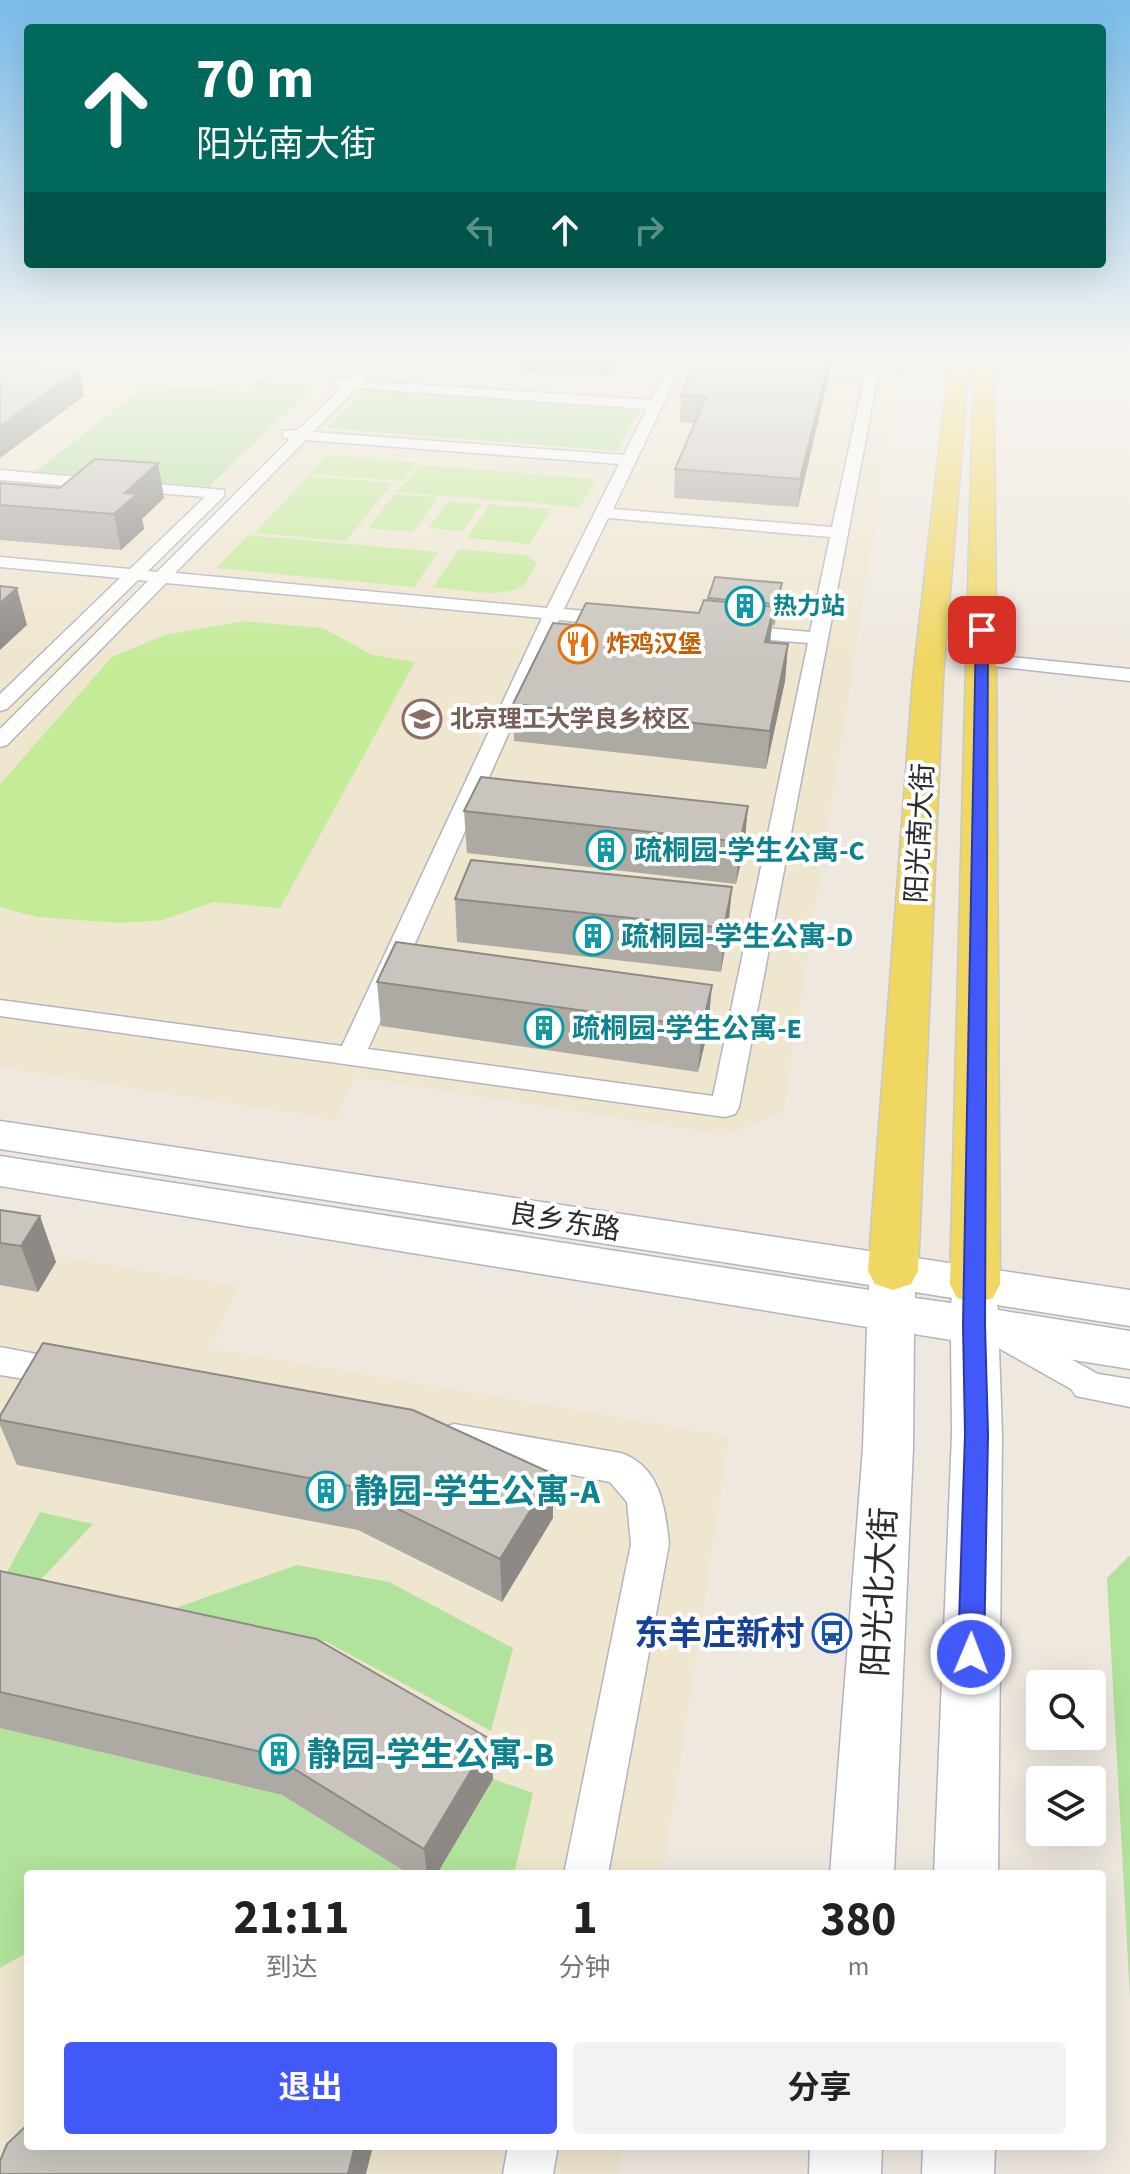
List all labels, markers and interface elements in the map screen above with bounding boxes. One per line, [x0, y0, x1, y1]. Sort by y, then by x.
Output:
text: 70 m [196, 40, 314, 119]
icon: ahead [64, 56, 168, 160]
text: 阳光南大街 [196, 119, 376, 170]
icon: left [459, 208, 503, 252]
icon: ahead [543, 208, 587, 252]
icon: right [627, 208, 671, 252]
building icon: 热力站 [724, 585, 766, 627]
place label: 热力站 [773, 589, 845, 624]
pin [948, 596, 1016, 664]
icon: arrive [960, 608, 1004, 652]
restaurant icon: 炸鸡汉堡 [557, 623, 599, 665]
place label: 炸鸡汉堡 [606, 627, 702, 662]
school or university icon: 北京理工大学良乡校区 [401, 698, 443, 740]
place label: 北京理工大学良乡校区 [450, 702, 690, 737]
street label: 阳光南大街 [896, 762, 944, 904]
building icon: 疏桐园-学生公寓-C [585, 829, 627, 871]
place label: 疏桐园-学生公寓-C [634, 831, 865, 871]
building icon: 疏桐园-学生公寓-D [572, 915, 614, 957]
place label: 疏桐园-学生公寓-D [621, 917, 853, 957]
building icon: 疏桐园-学生公寓-E [523, 1007, 565, 1049]
place label: 疏桐园-学生公寓-E [572, 1009, 802, 1049]
street label: 良乡东路 [506, 1193, 623, 1251]
place label: 静园-学生公寓-A [354, 1468, 601, 1517]
building icon: 静园-学生公寓-A [305, 1470, 347, 1512]
street label: 阳光北大街 [852, 1506, 909, 1678]
place label: 东羊庄新村 [634, 1610, 804, 1659]
bus stop icon: 东羊庄新村 [811, 1612, 853, 1654]
position arrow [929, 1612, 1013, 1696]
map controls [1026, 1670, 1106, 1846]
button: search [1026, 1670, 1106, 1750]
place label: 静园-学生公寓-B [307, 1731, 554, 1780]
building icon: 静园-学生公寓-B [258, 1733, 300, 1775]
button: layers [1026, 1766, 1106, 1846]
text: 21:11 [234, 1884, 349, 1952]
text: 1 [572, 1884, 598, 1952]
text: 380 [820, 1886, 896, 1954]
text: m [848, 1948, 869, 1985]
text: 到达 [265, 1949, 317, 1986]
text: 分钟 [559, 1949, 611, 1986]
button: 退出 [64, 2042, 557, 2134]
button: 分享 [573, 2042, 1066, 2134]

